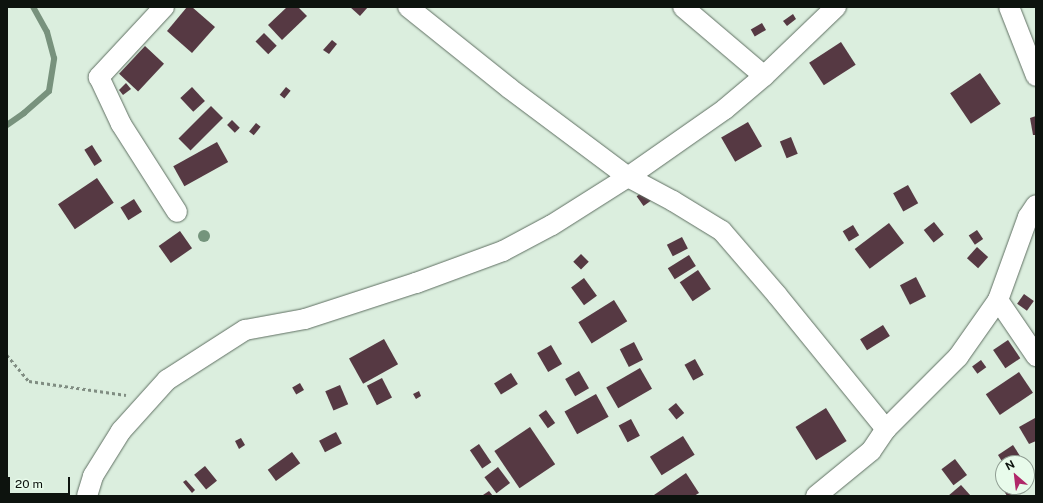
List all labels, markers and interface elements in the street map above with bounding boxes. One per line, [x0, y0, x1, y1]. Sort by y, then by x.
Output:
north arrow [995, 455, 1035, 495]
text: N [1003, 458, 1016, 473]
scale bar [10, 469, 72, 495]
text: 20 m [15, 477, 43, 491]

